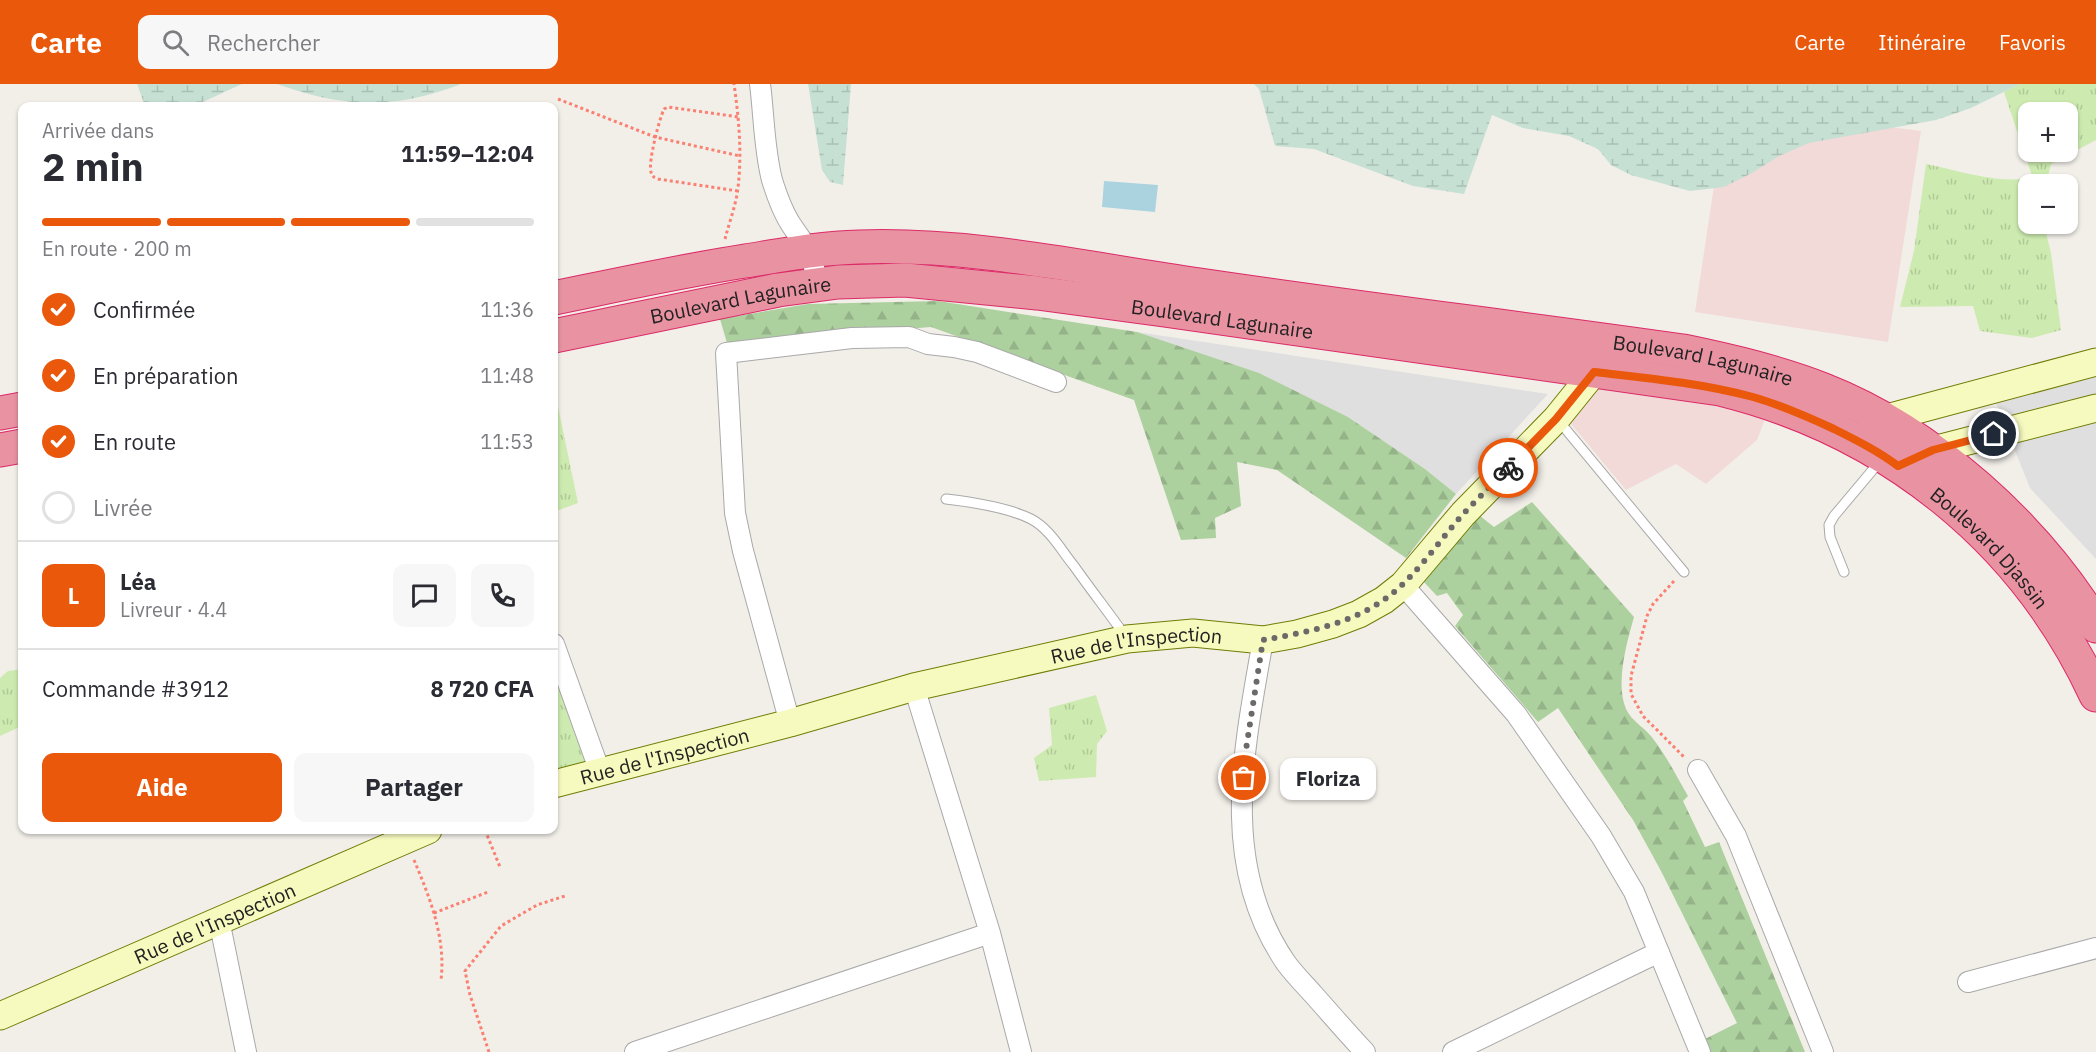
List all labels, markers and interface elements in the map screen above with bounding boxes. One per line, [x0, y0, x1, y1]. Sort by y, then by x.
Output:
search box [138, 15, 558, 69]
text: Carte [30, 24, 102, 61]
icon: search [159, 26, 192, 59]
text: Rechercher [207, 28, 320, 57]
text: Carte [1794, 28, 1845, 56]
text: Itinéraire [1878, 28, 1966, 56]
text: Favoris [1999, 28, 2066, 56]
map controls [2018, 102, 2078, 234]
button: + [2018, 102, 2078, 162]
text: Arrivée dans [42, 117, 154, 144]
text: 11:59–12:04 [401, 139, 534, 168]
text: 2 min [42, 141, 144, 192]
button: − [2018, 174, 2078, 234]
text: En route · 200 m [42, 235, 192, 262]
street label: Boulevard Lagunaire [647, 270, 833, 329]
street label: Boulevard Lagunaire [1130, 292, 1315, 345]
icon: check [42, 293, 75, 326]
text: Confirmée [93, 295, 195, 324]
text: 11:36 [480, 296, 534, 323]
street label: Boulevard Lagunaire [1611, 328, 1797, 392]
icon: check [42, 359, 75, 392]
text: En préparation [93, 361, 239, 390]
text: 11:48 [480, 362, 534, 389]
pin [1968, 408, 2019, 459]
icon: home [1977, 417, 2010, 450]
icon: check [42, 425, 75, 458]
text: En route [93, 427, 176, 456]
text: 11:53 [480, 428, 534, 455]
courier [1478, 438, 1538, 498]
icon: bike [1492, 452, 1525, 485]
street label: Boulevard Djassin [1925, 480, 2055, 614]
text: Livrée [93, 493, 152, 522]
button: chat [393, 564, 456, 627]
button: phone [471, 564, 534, 627]
text: Léa [120, 567, 156, 596]
text: L [68, 581, 79, 610]
text: Livreur · 4.4 [120, 596, 227, 623]
street label: Rue de l'Inspection [1048, 619, 1224, 669]
text: Commande #3912 [42, 674, 229, 703]
text: 8 720 CFA [430, 674, 534, 703]
street label: Rue de l'Inspection [577, 721, 752, 790]
pin [1218, 752, 1269, 803]
button: Aide [42, 753, 282, 822]
button: Partager [294, 753, 534, 822]
callout: Floriza [1280, 757, 1376, 799]
icon: bag [1227, 761, 1260, 794]
text: Floriza [1296, 765, 1360, 792]
street label: Rue de l'Inspection [129, 876, 300, 970]

